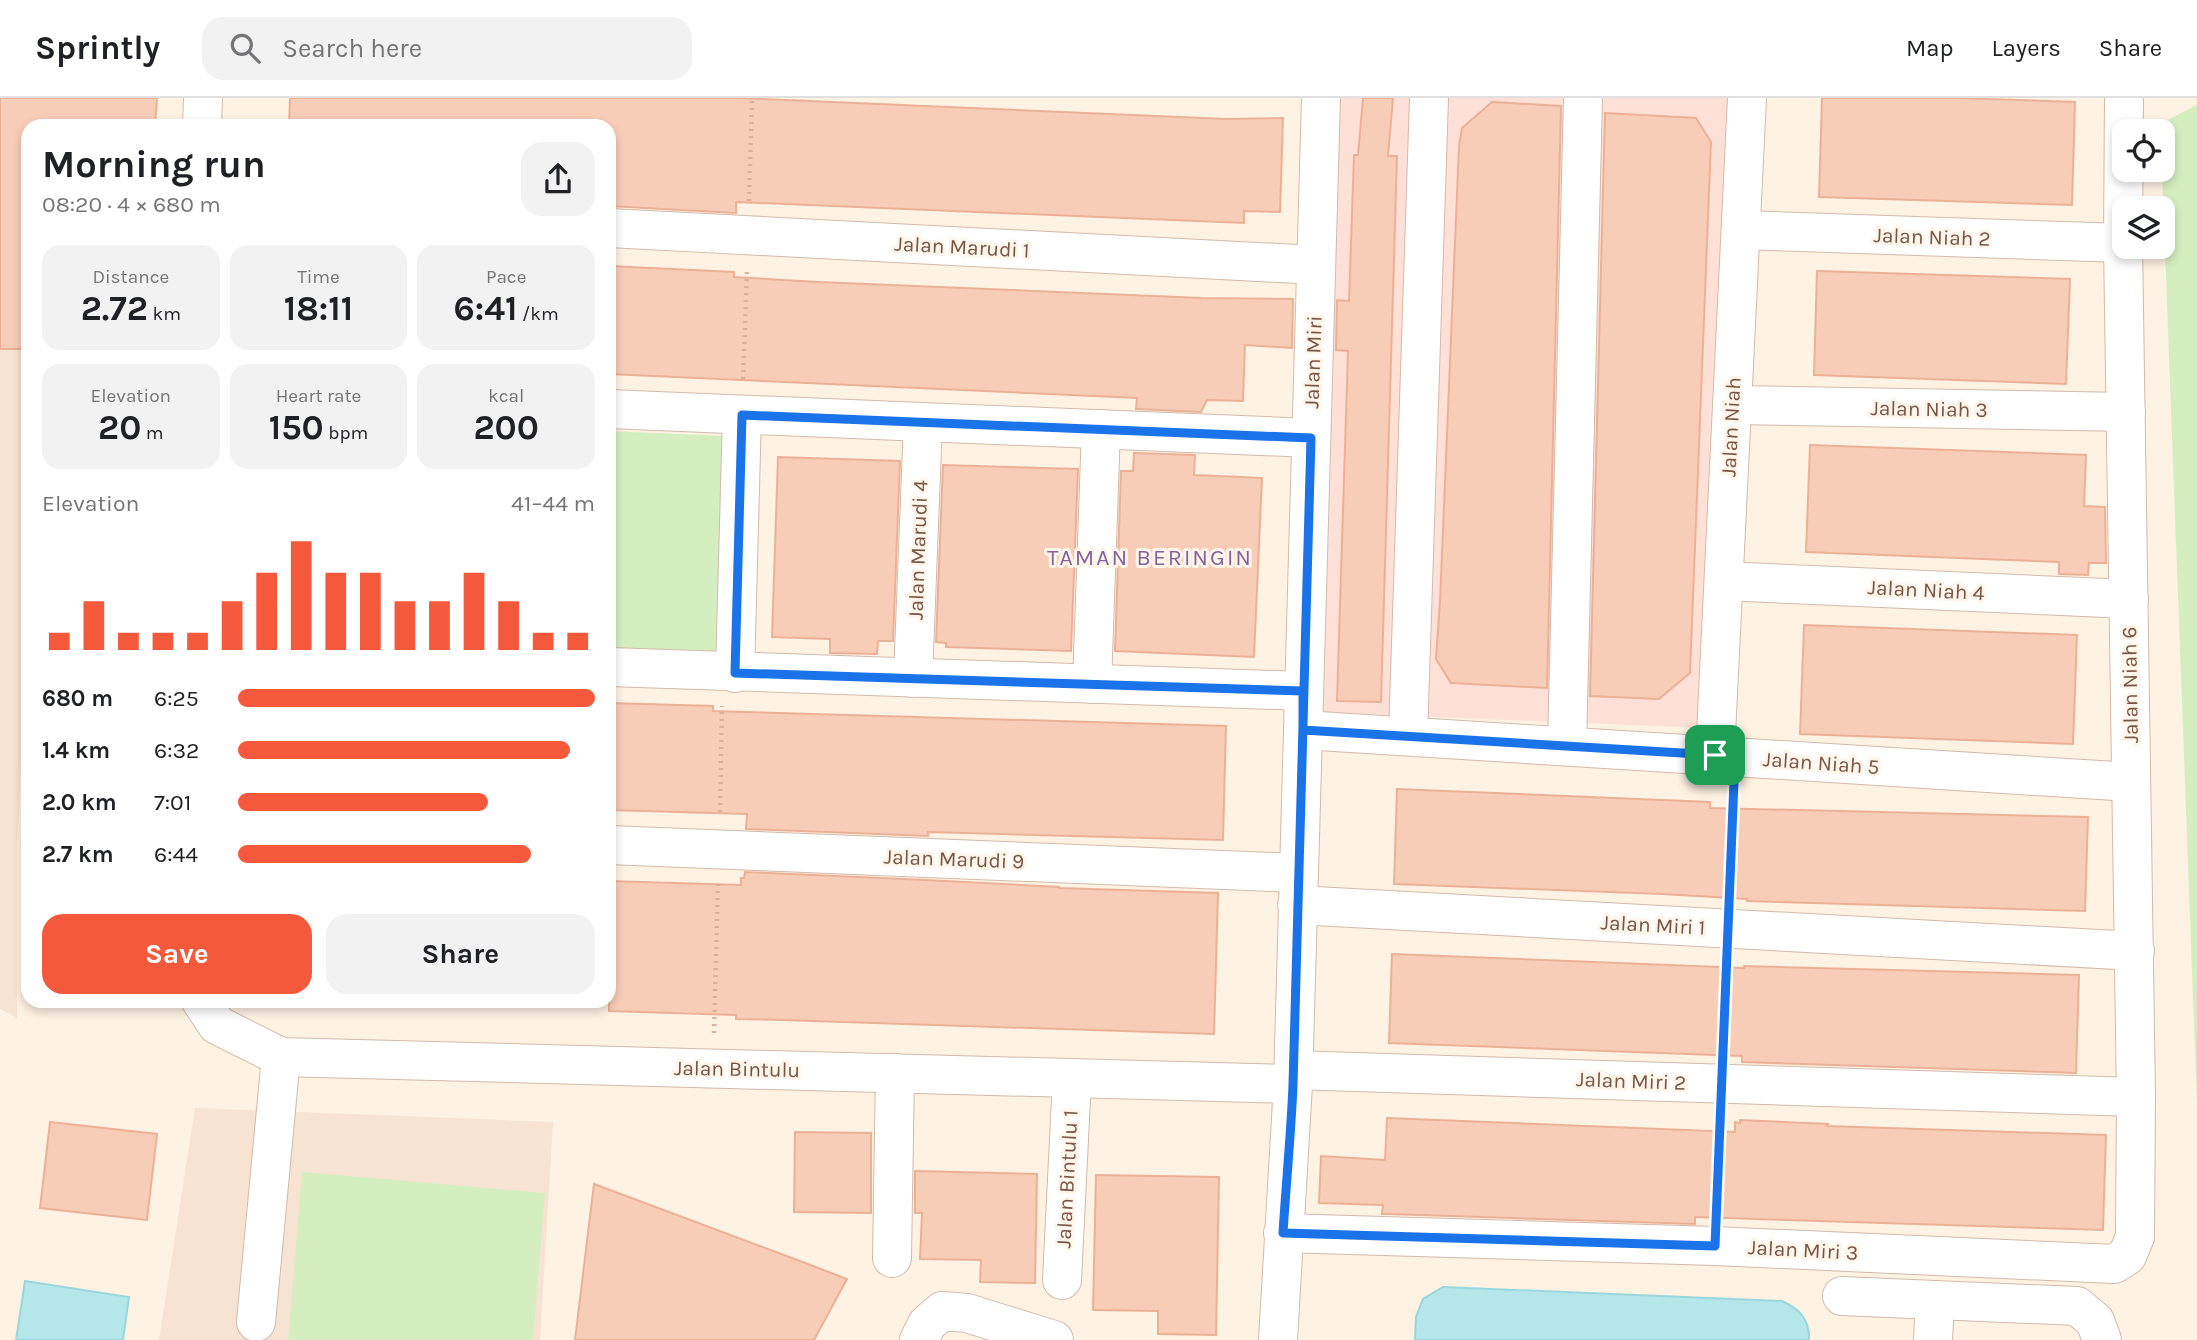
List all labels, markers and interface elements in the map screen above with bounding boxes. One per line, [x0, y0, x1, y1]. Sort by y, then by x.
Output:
search box [202, 17, 692, 80]
text: Sprintly [35, 29, 160, 67]
icon: search [226, 29, 264, 67]
text: Search here [282, 33, 422, 64]
text: Map [1906, 34, 1954, 62]
text: Layers [1992, 34, 2061, 62]
text: Share [2099, 34, 2162, 62]
map controls [2112, 119, 2175, 259]
button: locate [2112, 119, 2175, 182]
text: Morning run [42, 142, 266, 187]
button: share [521, 142, 595, 216]
text: 08:20 · 4 × 680 m [42, 191, 221, 218]
button: layers [2112, 196, 2175, 259]
street label: Jalan Niah 2 [1873, 223, 1991, 251]
street label: Jalan Marudi 1 [894, 231, 1030, 263]
text: Distance [92, 266, 169, 288]
text: Time [297, 266, 340, 288]
text: Pace [486, 266, 526, 288]
text: 2.72 [81, 288, 148, 329]
text: 18:11 [284, 288, 353, 329]
text: 6:41 [454, 288, 518, 329]
text: km [148, 303, 181, 325]
text: /km [518, 303, 559, 325]
street label: Jalan Miri [1299, 315, 1327, 409]
street label: Jalan Niah [1716, 376, 1746, 478]
text: Elevation [91, 385, 171, 407]
text: Heart rate [276, 385, 361, 407]
text: kcal [488, 385, 524, 407]
street label: Jalan Niah 3 [1870, 396, 1988, 422]
text: 20 [98, 407, 141, 448]
text: 150 [269, 407, 324, 448]
text: 200 [473, 407, 539, 448]
text: m [141, 422, 164, 444]
text: bpm [324, 422, 368, 444]
street label: Jalan Marudi 4 [904, 479, 932, 620]
text: Elevation [42, 490, 139, 517]
text: 41–44 m [511, 490, 595, 517]
district label: TAMAN BERINGIN [1047, 544, 1253, 571]
street label: Jalan Niah 4 [1867, 575, 1985, 605]
street label: Jalan Niah 6 [2117, 626, 2143, 744]
text: 680 m [42, 685, 113, 712]
text: 6:25 [154, 685, 199, 712]
pin [1685, 725, 1745, 785]
icon: arrive [1696, 736, 1734, 774]
text: 1.4 km [42, 737, 110, 764]
text: 6:32 [154, 737, 199, 764]
street label: Jalan Niah 5 [1762, 747, 1880, 779]
text: 2.0 km [42, 789, 117, 816]
text: 7:01 [154, 789, 191, 816]
text: 2.7 km [42, 841, 114, 868]
text: 6:44 [154, 841, 198, 868]
street label: Jalan Marudi 9 [883, 845, 1025, 873]
street label: Jalan Miri 1 [1600, 910, 1706, 940]
button: Save [42, 914, 312, 994]
button: Share [326, 914, 595, 994]
street label: Jalan Bintulu [674, 1056, 800, 1082]
street label: Jalan Miri 2 [1576, 1067, 1686, 1095]
street label: Jalan Bintulu 1 [1051, 1109, 1083, 1249]
street label: Jalan Miri 3 [1747, 1235, 1859, 1265]

